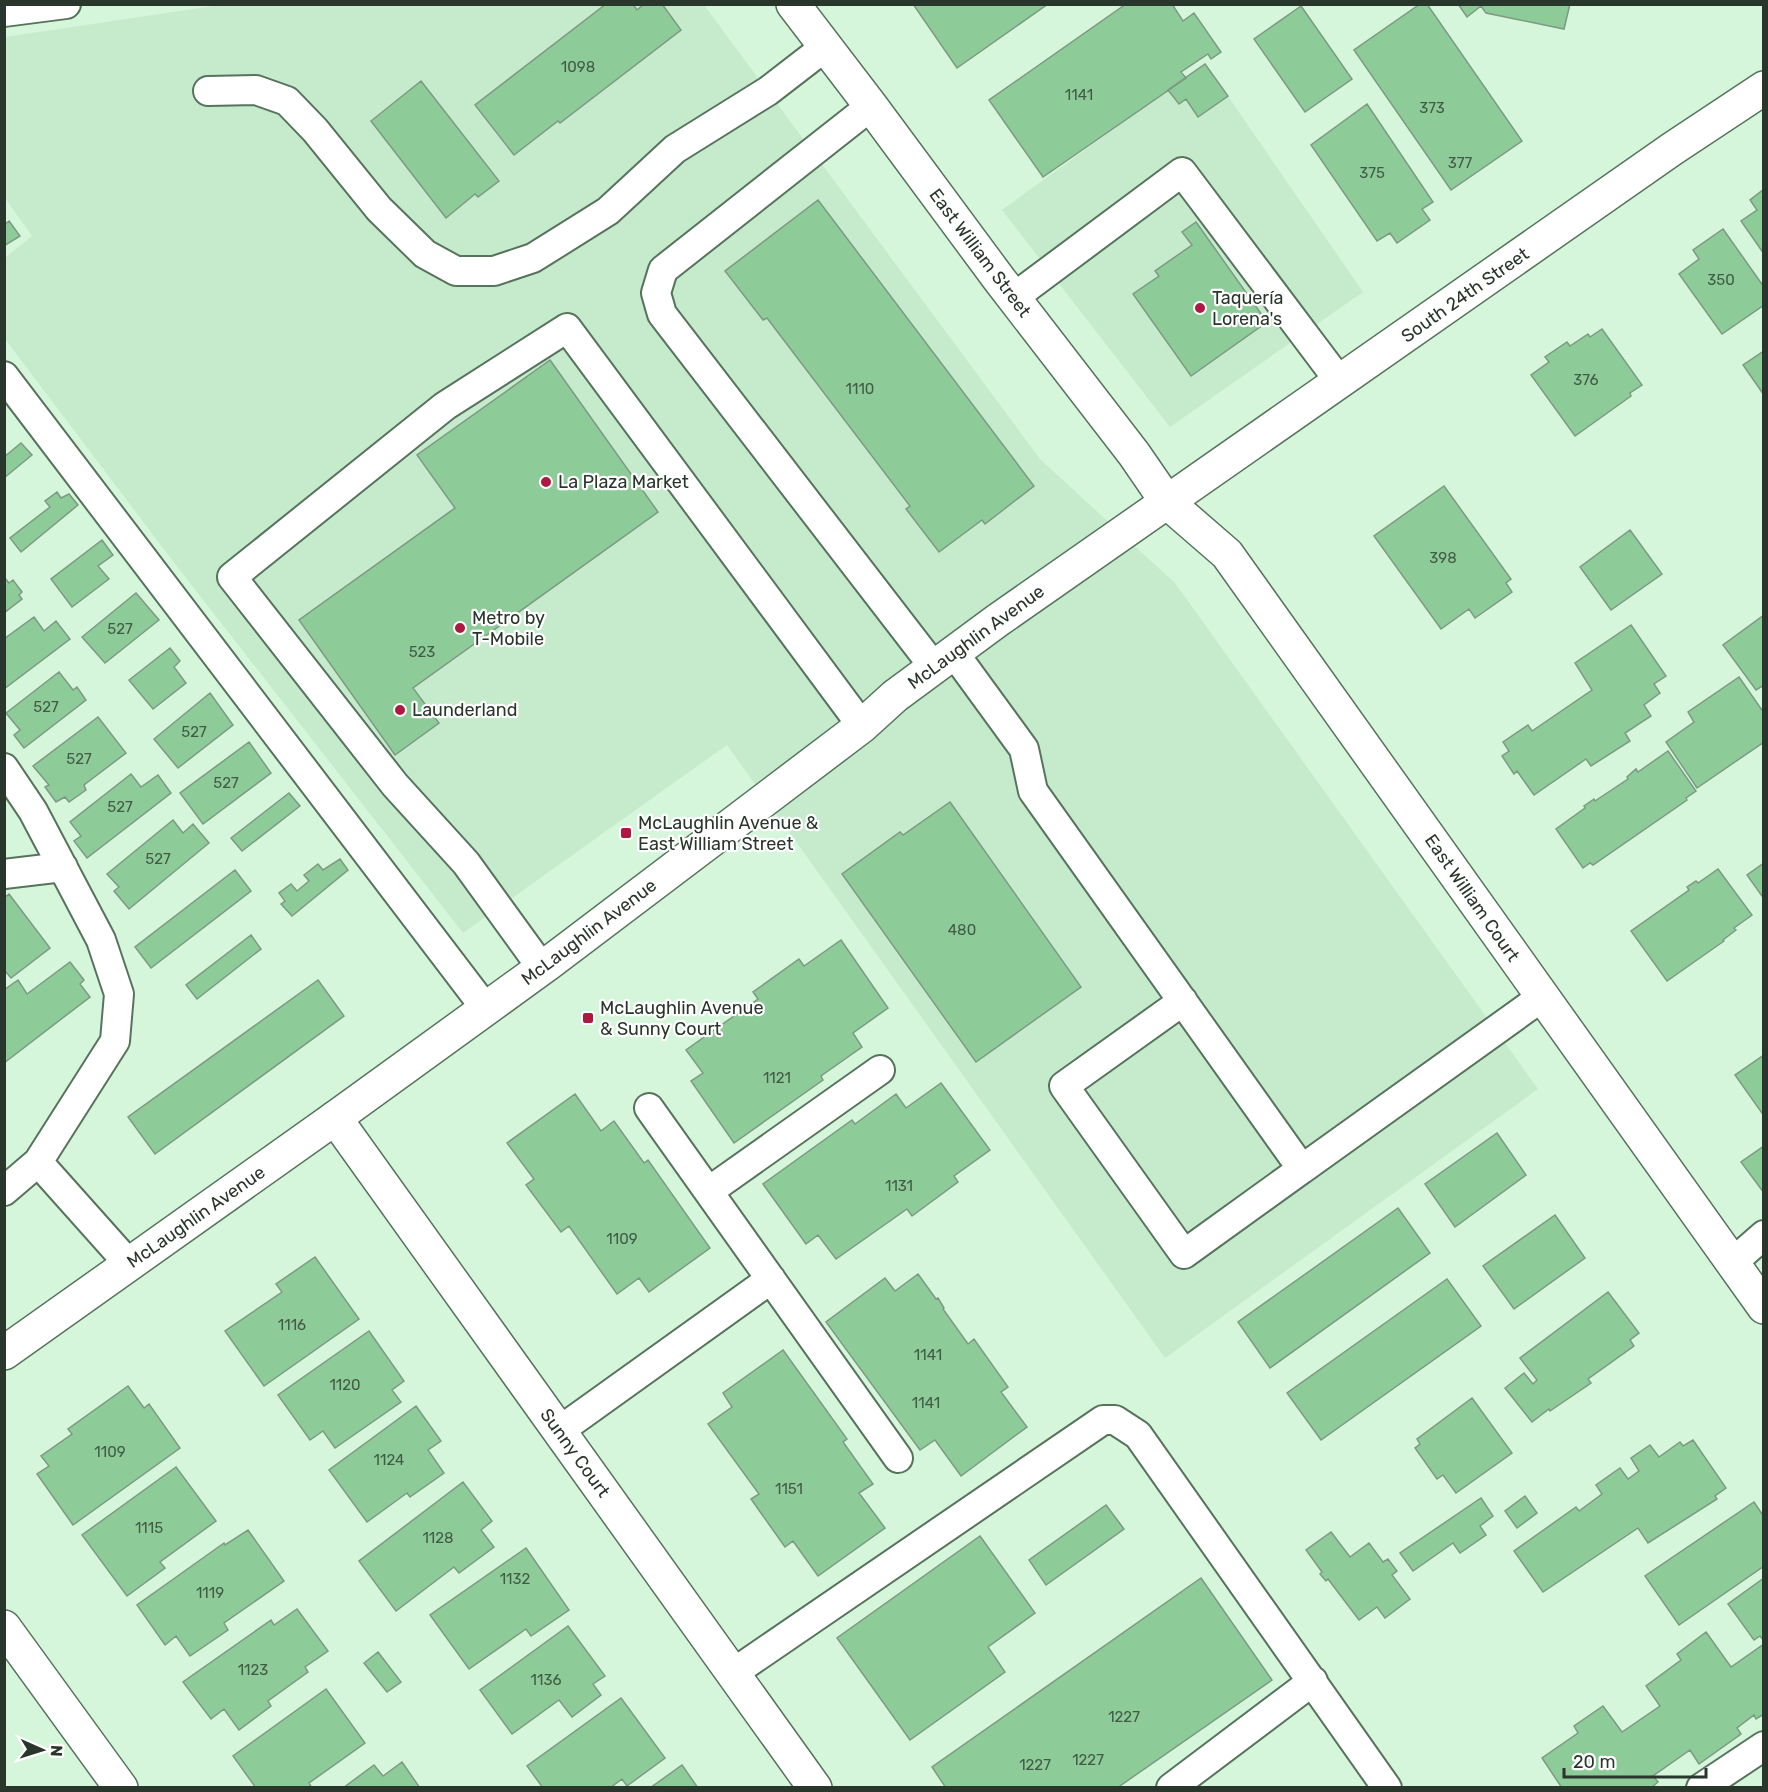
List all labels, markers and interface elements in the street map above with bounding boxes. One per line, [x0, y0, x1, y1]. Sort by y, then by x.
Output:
house number: 1098 [561, 58, 595, 76]
house number: 1141 [1065, 86, 1093, 104]
house number: 373 [1419, 99, 1445, 117]
house number: 377 [1448, 154, 1473, 172]
house number: 375 [1359, 164, 1385, 182]
street label: East William Street [924, 184, 1036, 322]
street label: South 24th Street [1397, 243, 1533, 347]
house number: 350 [1707, 271, 1735, 289]
place label: Taquería Lorena's [1212, 287, 1283, 330]
marker: Taquería Lorena's [1193, 301, 1207, 315]
house number: 376 [1573, 371, 1599, 389]
house number: 1110 [846, 380, 874, 398]
place label: La Plaza Market [558, 471, 689, 493]
marker: La Plaza Market [539, 475, 553, 489]
house number: 398 [1429, 549, 1457, 567]
street label: McLaughlin Avenue [903, 580, 1049, 694]
place label: Metro by T-Mobile [472, 607, 545, 650]
house number: 527 [107, 620, 133, 638]
marker: Metro by T-Mobile [453, 621, 467, 635]
house number: 523 [409, 643, 435, 661]
house number: 527 [33, 698, 59, 716]
place label: Launderland [412, 699, 517, 721]
marker: Launderland [393, 703, 407, 717]
house number: 527 [181, 723, 207, 741]
house number: 527 [66, 750, 92, 768]
house number: 527 [213, 774, 239, 792]
house number: 527 [107, 798, 133, 816]
place label: McLaughlin Avenue & East William Street [638, 812, 819, 855]
marker: McLaughlin Avenue & East William Street [619, 826, 633, 840]
street label: East William Court [1420, 830, 1524, 966]
house number: 527 [145, 850, 171, 868]
street label: McLaughlin Avenue [517, 874, 661, 990]
house number: 480 [948, 921, 976, 939]
place label: McLaughlin Avenue & Sunny Court [600, 997, 763, 1040]
marker: McLaughlin Avenue & Sunny Court [581, 1011, 595, 1025]
house number: 1121 [763, 1069, 791, 1087]
street label: McLaughlin Avenue [123, 1161, 269, 1273]
house number: 1131 [885, 1177, 913, 1195]
house number: 1109 [606, 1230, 638, 1248]
house number: 1116 [278, 1316, 306, 1334]
house number: 1141 [914, 1346, 942, 1364]
house number: 1120 [329, 1376, 361, 1394]
house number: 1141 [912, 1394, 940, 1412]
street label: Sunny Court [535, 1404, 615, 1502]
house number: 1109 [94, 1443, 126, 1461]
house number: 1124 [374, 1451, 404, 1469]
house number: 1151 [775, 1480, 803, 1498]
house number: 1115 [135, 1519, 163, 1537]
house number: 1128 [422, 1529, 454, 1547]
house number: 1132 [500, 1570, 531, 1588]
house number: 1119 [196, 1584, 224, 1602]
house number: 1123 [238, 1661, 268, 1679]
house number: 1136 [531, 1671, 561, 1689]
house number: 1227 [1108, 1708, 1140, 1726]
north arrow [12, 1720, 72, 1780]
scale bar [1564, 1741, 1706, 1779]
text: N [47, 1745, 66, 1757]
house number: 1227 [1072, 1751, 1104, 1769]
text: 20 m [1573, 1751, 1615, 1773]
house number: 1227 [1019, 1756, 1051, 1774]

